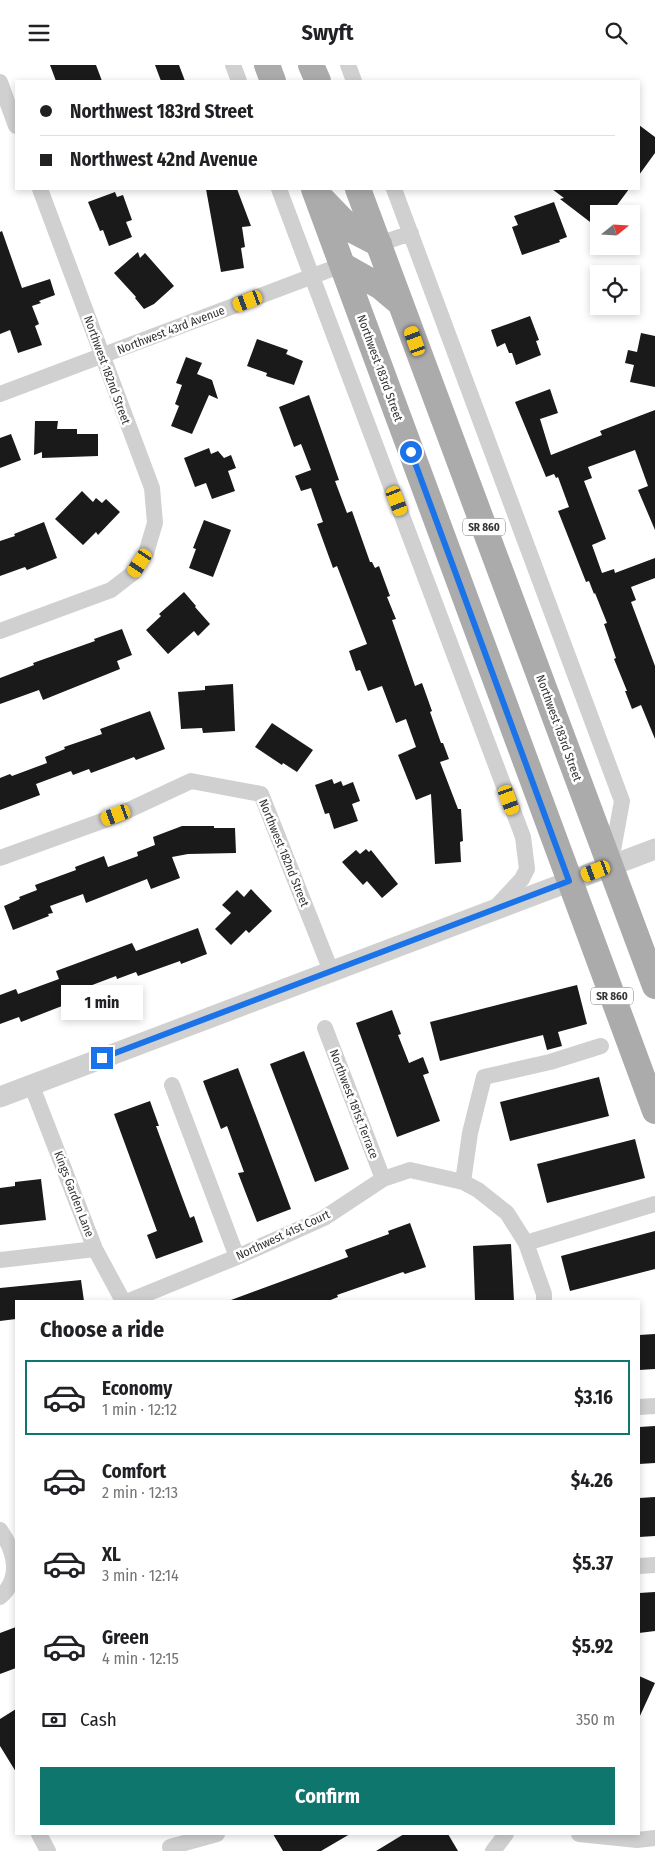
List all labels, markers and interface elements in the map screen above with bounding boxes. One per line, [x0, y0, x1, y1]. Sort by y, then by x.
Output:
icon: menu [25, 19, 53, 47]
text: Swyft [302, 19, 354, 46]
icon: search [602, 19, 630, 47]
text: Northwest 183rd Street [70, 100, 253, 123]
text: Northwest 42nd Avenue [70, 148, 258, 171]
north arrow [590, 205, 640, 255]
map controls [590, 205, 640, 315]
button: locate [590, 265, 640, 315]
car [231, 289, 264, 313]
street label: Northwest 43rd Avenue [115, 303, 227, 357]
street label: Northwest 183rd Street [354, 313, 406, 423]
street label: Northwest 182nd Street [81, 314, 133, 426]
car [402, 324, 427, 358]
route start [400, 441, 422, 463]
car [384, 484, 409, 518]
road number: SR 860 [463, 519, 505, 536]
car [125, 546, 154, 580]
street label: Northwest 183rd Street [533, 673, 585, 783]
car [496, 783, 521, 817]
street label: Northwest 182nd Street [256, 797, 312, 909]
car [99, 803, 132, 827]
car [579, 859, 612, 883]
callout: 1 min [61, 985, 143, 1021]
road number: SR 860 [591, 987, 633, 1004]
text: 1 min [85, 993, 119, 1012]
route end [91, 1047, 113, 1069]
street label: Northwest 181st Terrace [327, 1047, 381, 1161]
street label: Kings Garden Lane [51, 1149, 97, 1239]
street label: Northwest 41st Court [234, 1207, 332, 1263]
text: Choose a ride [40, 1316, 164, 1343]
icon: car [42, 1375, 87, 1420]
text: Economy [102, 1377, 172, 1400]
text: $3.16 [574, 1386, 613, 1409]
text: 1 min · 12:12 [102, 1400, 177, 1419]
icon: car [42, 1458, 87, 1503]
text: Comfort [102, 1460, 166, 1483]
text: $4.26 [571, 1469, 613, 1492]
text: 2 min · 12:13 [102, 1483, 178, 1502]
icon: car [42, 1541, 87, 1586]
text: XL [102, 1543, 121, 1566]
text: $5.37 [573, 1552, 613, 1575]
text: 3 min · 12:14 [102, 1566, 179, 1585]
icon: car [42, 1624, 87, 1669]
text: Green [102, 1626, 149, 1649]
text: $5.92 [572, 1635, 613, 1658]
text: 4 min · 12:15 [102, 1649, 179, 1668]
icon: cash [40, 1706, 68, 1734]
text: Cash [80, 1708, 117, 1731]
text: 350 m [576, 1710, 615, 1729]
button: Confirm [40, 1767, 615, 1825]

